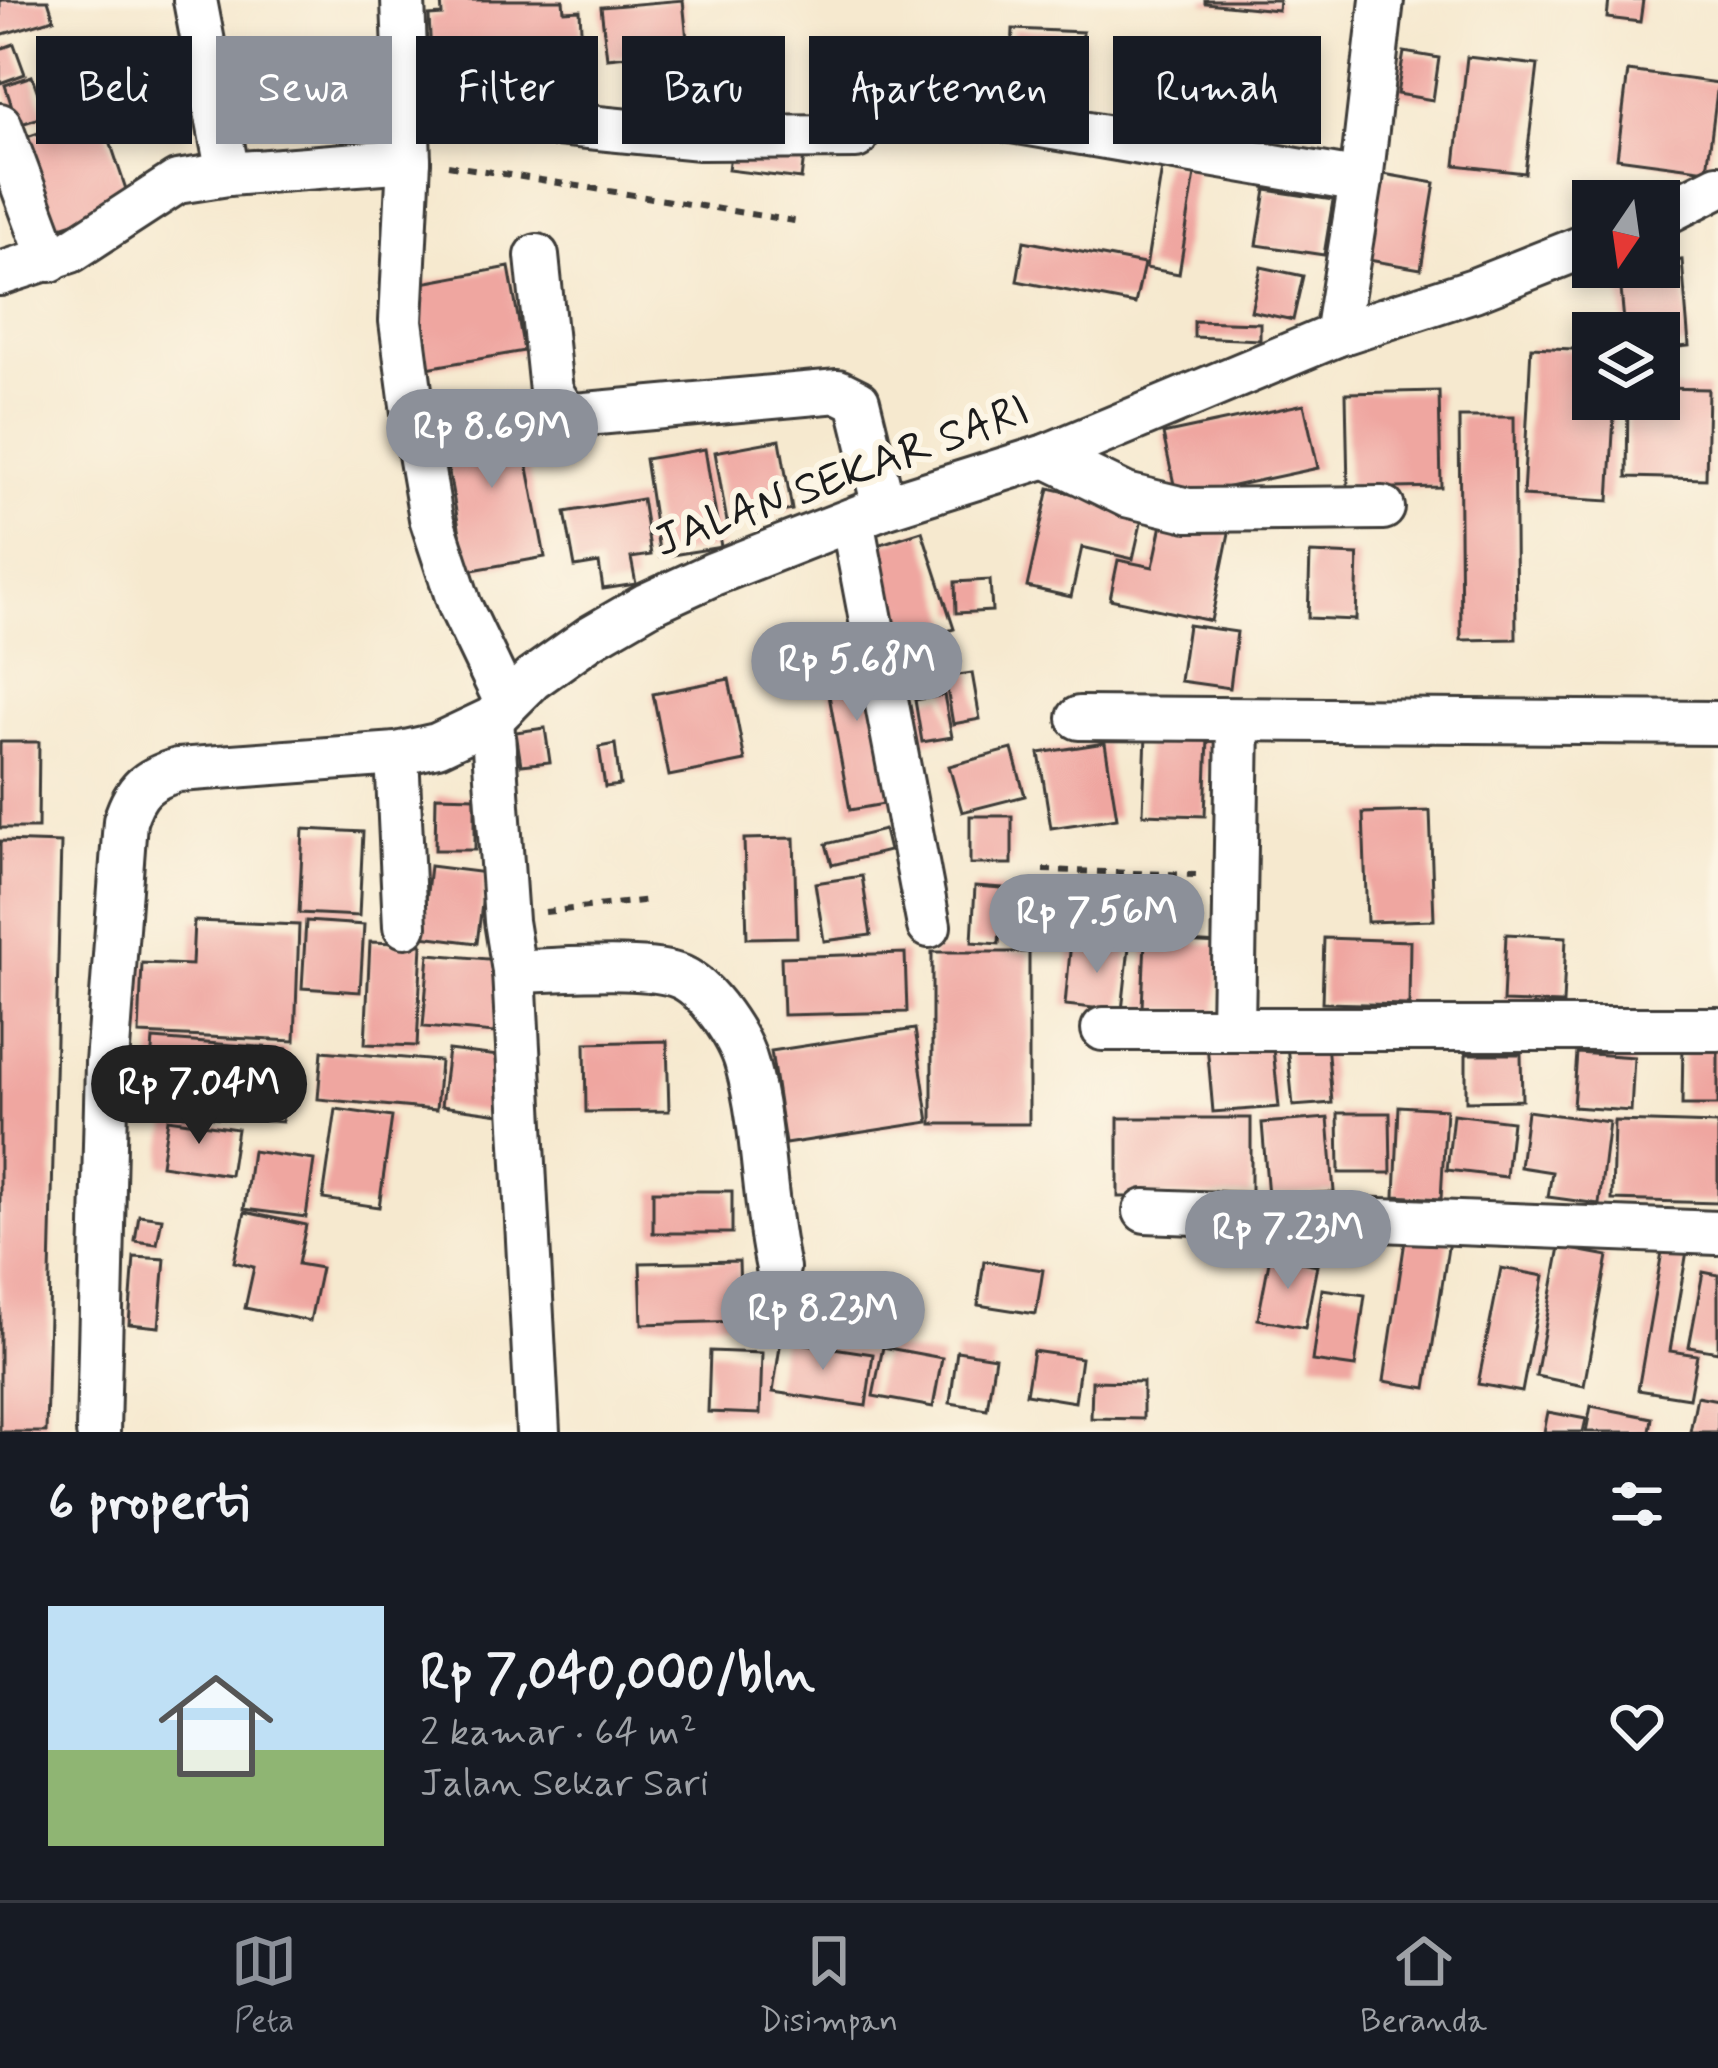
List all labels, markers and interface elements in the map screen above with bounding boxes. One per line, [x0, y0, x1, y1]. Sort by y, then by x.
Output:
chip: Beli [36, 36, 192, 144]
chip: Sewa [216, 36, 392, 144]
chip: Filter [416, 36, 598, 144]
chip: Baru [622, 36, 785, 144]
chip: Apartemen [809, 36, 1089, 144]
chip: Rumah [1113, 36, 1321, 144]
north arrow [1572, 180, 1680, 288]
map controls [1572, 180, 1680, 420]
button: layers [1572, 312, 1680, 420]
street label: JALAN SEKAR SARI [647, 382, 1037, 572]
pin: Rp 8.69M [368, 389, 616, 491]
text: Rp 8.69M [413, 402, 571, 453]
pin: Rp 5.68M [733, 622, 981, 724]
text: Rp 5.68M [778, 635, 936, 686]
pin: Rp 7.56M [973, 874, 1221, 976]
text: Rp 7.56M [1016, 887, 1178, 938]
pin: Rp 7.04M [75, 1045, 323, 1147]
text: Rp 7.04M [118, 1058, 280, 1109]
pin: Rp 7.23M [1164, 1190, 1412, 1292]
text: Rp 7.23M [1212, 1203, 1364, 1254]
pin: Rp 8.23M [699, 1271, 947, 1373]
text: Rp 8.23M [748, 1284, 898, 1335]
text: 6 properti [48, 1471, 249, 1537]
icon: filters [1604, 1471, 1670, 1537]
text: Rp 7,040,000/bln [420, 1642, 815, 1708]
icon: home [144, 1654, 288, 1798]
icon: heart [1604, 1693, 1670, 1759]
text: 2 kamar · 64 m² [420, 1708, 697, 1759]
text: Jalan Sekar Sari [420, 1759, 709, 1810]
tab: Peta [231, 1928, 297, 2044]
tab: Disimpan [759, 1928, 898, 2044]
tab: Beranda [1360, 1928, 1487, 2044]

